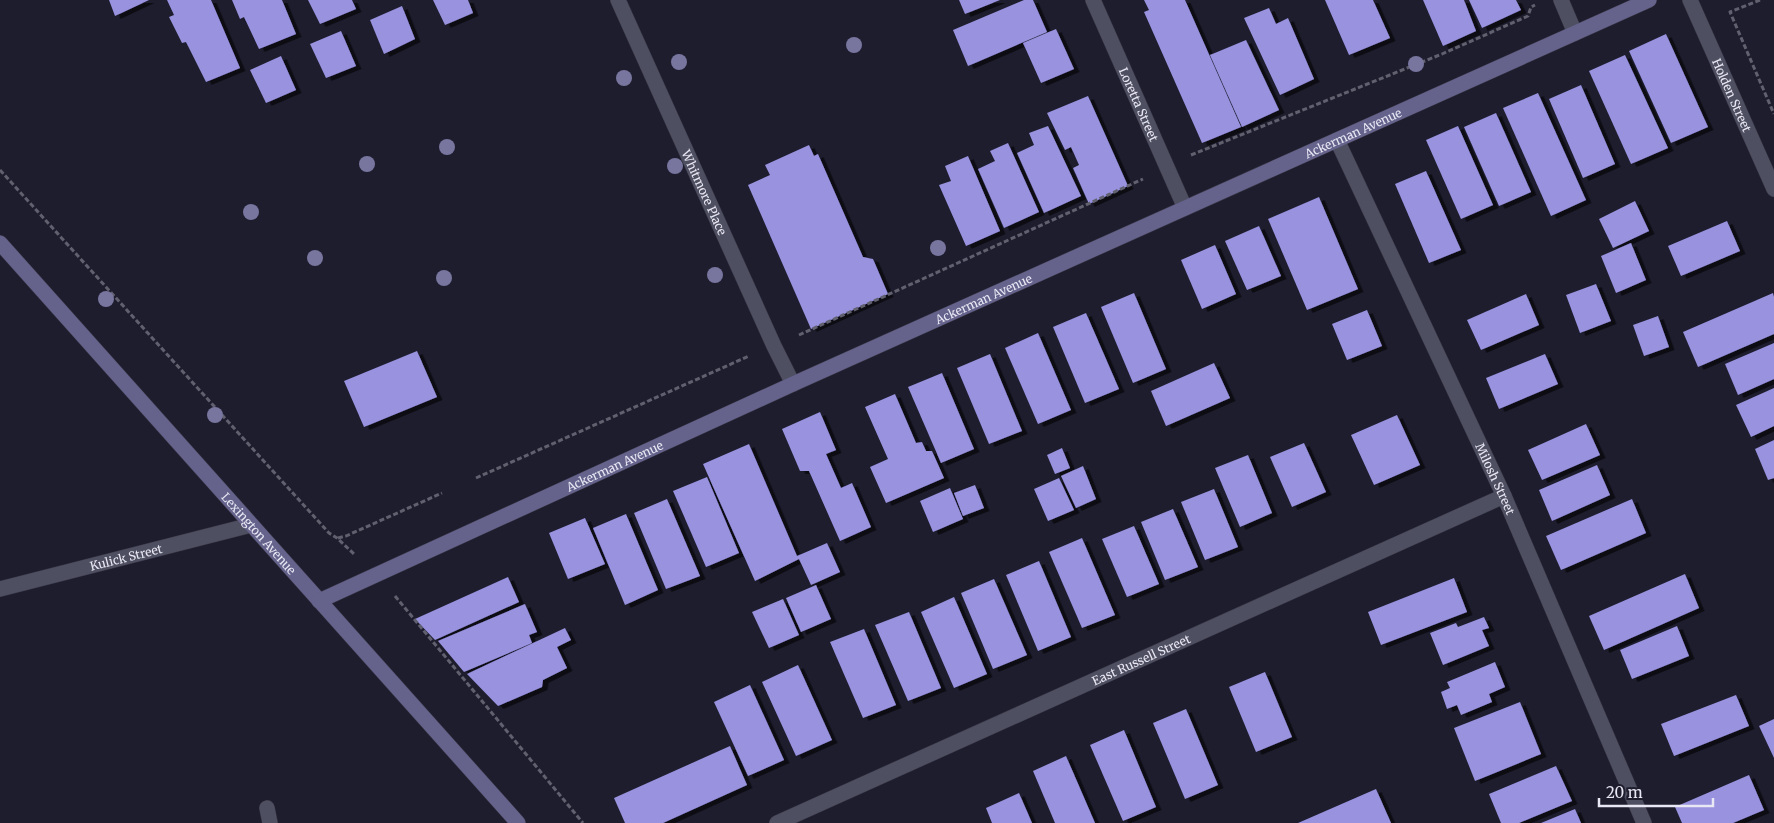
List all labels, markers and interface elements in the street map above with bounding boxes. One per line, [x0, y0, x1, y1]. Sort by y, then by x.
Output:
street label: Holden Street [1709, 56, 1755, 134]
street label: Loretta Street [1116, 65, 1162, 144]
street label: Ackerman Avenue [1301, 105, 1404, 161]
street label: Whitmore Place [679, 147, 730, 237]
street label: Ackerman Avenue [932, 270, 1034, 327]
street label: Ackerman Avenue [563, 437, 665, 495]
street label: Milosh Street [1473, 440, 1519, 517]
street label: Lexington Avenue [219, 489, 300, 577]
street label: Kulick Street [88, 540, 164, 573]
street label: East Russell Street [1089, 631, 1193, 688]
scale bar [1599, 776, 1713, 808]
text: 20 m [1606, 783, 1643, 802]

